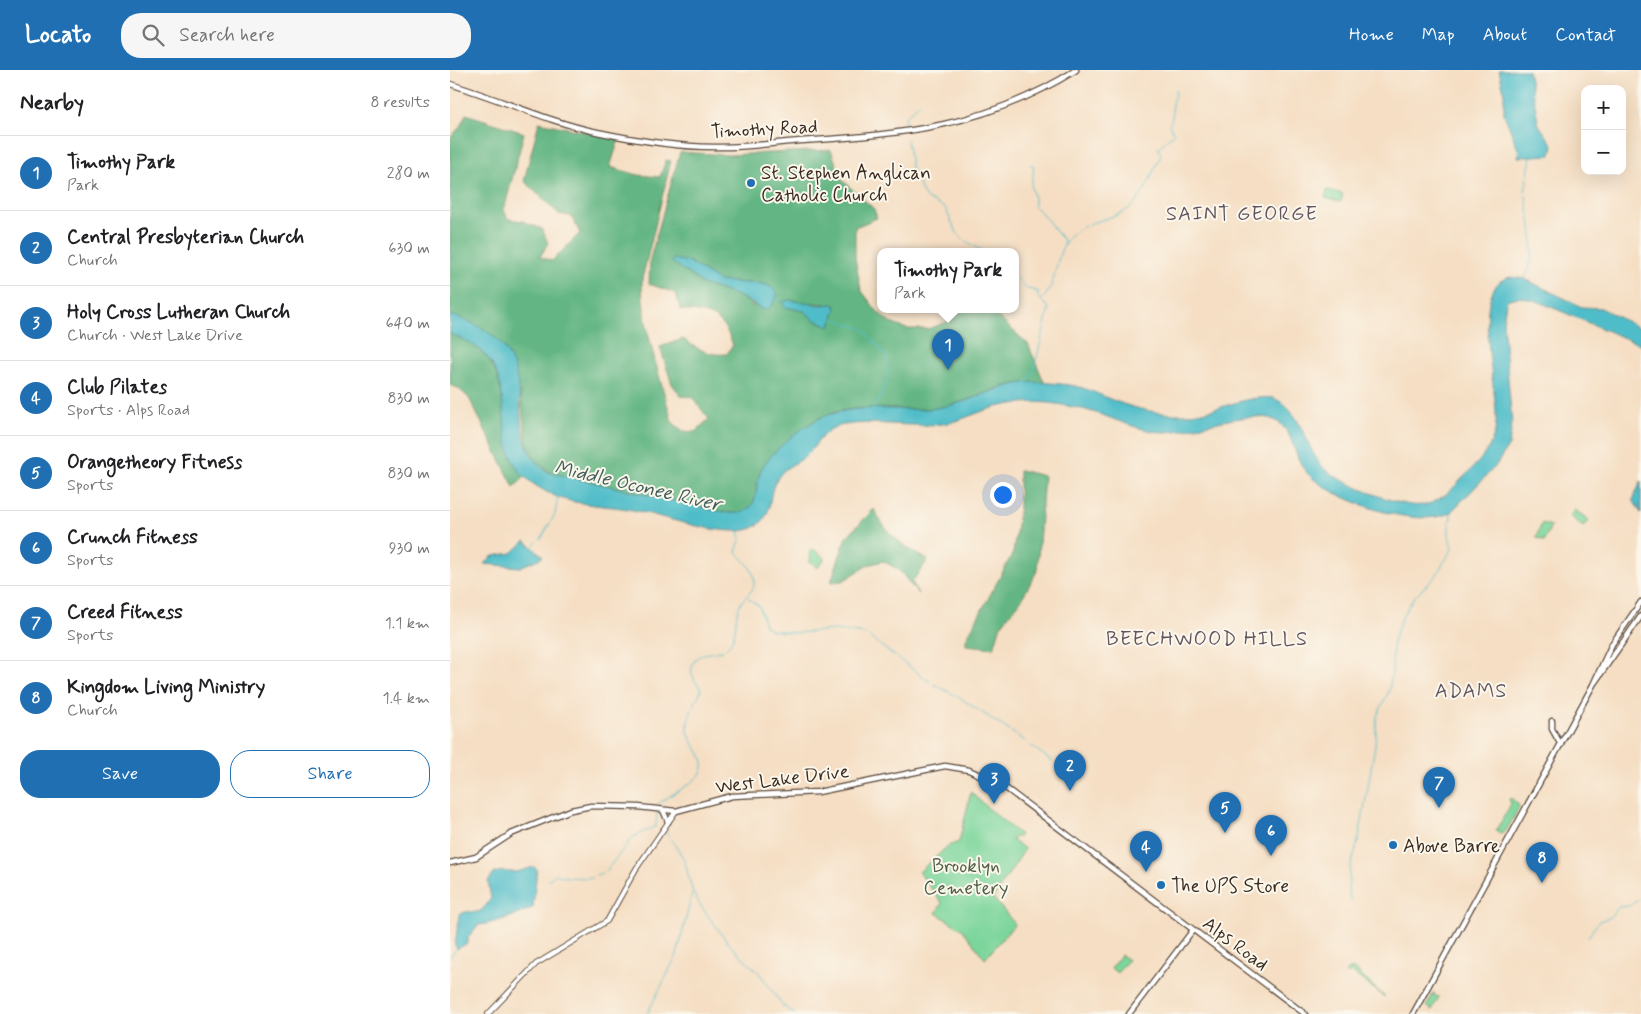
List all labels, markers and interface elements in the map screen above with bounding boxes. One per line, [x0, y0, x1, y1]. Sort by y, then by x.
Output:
search box [121, 13, 471, 58]
text: Locato [25, 20, 91, 51]
icon: search [139, 21, 167, 49]
text: Search here [179, 23, 275, 48]
text: Home [1349, 23, 1394, 47]
text: Map [1422, 23, 1455, 47]
text: About [1483, 23, 1527, 47]
text: Contact [1555, 23, 1616, 47]
map controls [1581, 85, 1626, 175]
button: + [1581, 85, 1626, 130]
text: Nearby [20, 89, 84, 117]
text: 8 results [370, 92, 430, 113]
street label: Timothy Road [710, 114, 818, 146]
button: − [1581, 130, 1626, 175]
text: Timothy Park [67, 150, 175, 175]
place label: St. Stephen Anglican Catholic Church [761, 161, 931, 208]
text: 1 [32, 163, 40, 184]
text: 280 m [387, 163, 430, 184]
text: Park [67, 175, 99, 196]
marker: St. Stephen Anglican Catholic Church [745, 177, 757, 189]
district label: SAINT GEORGE [1166, 201, 1318, 228]
text: Central Presbyterian Church [67, 225, 304, 250]
text: 2 [32, 238, 40, 259]
text: 630 m [388, 238, 430, 259]
popup [877, 248, 1019, 313]
text: Church [67, 250, 118, 271]
text: Timothy Park [894, 258, 1002, 283]
text: Park [894, 283, 926, 304]
text: Holy Cross Lutheran Church [67, 300, 290, 325]
text: 3 [32, 313, 40, 334]
text: 640 m [385, 313, 430, 334]
text: Church · West Lake Drive [67, 325, 243, 346]
pin: 1 [932, 329, 964, 370]
text: Club Pilates [67, 375, 167, 400]
text: 4 [31, 388, 41, 409]
text: 830 m [388, 388, 430, 409]
text: Sports · Alps Road [67, 400, 190, 421]
text: Orangetheory Fitness [67, 450, 242, 475]
water label: Middle Oconee River [552, 454, 726, 519]
text: 5 [31, 463, 41, 484]
text: 830 m [388, 463, 430, 484]
text: Sports [67, 475, 113, 496]
your location [990, 482, 1016, 508]
text: Crunch Fitness [67, 525, 198, 550]
text: 6 [32, 538, 40, 559]
text: 930 m [389, 538, 430, 559]
text: Sports [67, 550, 113, 571]
text: Creed Fitness [67, 600, 183, 625]
text: 7 [31, 613, 41, 634]
text: 1.1 km [385, 613, 430, 634]
text: Sports [67, 625, 113, 646]
district label: BEECHWOOD HILLS [1106, 626, 1308, 653]
text: Kingdom Living Ministry [67, 675, 265, 700]
district label: ADAMS [1435, 678, 1507, 705]
text: 8 [31, 688, 41, 709]
text: 1.4 km [383, 688, 430, 709]
text: Church [67, 700, 118, 721]
button: Save [20, 750, 220, 798]
button: Share [230, 750, 430, 798]
pin: 2 [1054, 750, 1086, 791]
street label: West Lake Drive [714, 759, 850, 800]
pin: 3 [978, 763, 1010, 804]
pin: 7 [1423, 767, 1455, 808]
pin: 5 [1209, 792, 1241, 833]
pin: 6 [1255, 815, 1287, 856]
pin: 4 [1130, 831, 1162, 872]
place label: Above Barre [1403, 834, 1500, 859]
marker: Above Barre [1387, 839, 1399, 851]
pin: 8 [1526, 842, 1558, 883]
park label: Brooklyn Cemetery [924, 854, 1008, 901]
place label: The UPS Store [1171, 874, 1289, 899]
marker: The UPS Store [1155, 879, 1167, 891]
street label: Alps Road [1197, 911, 1273, 977]

